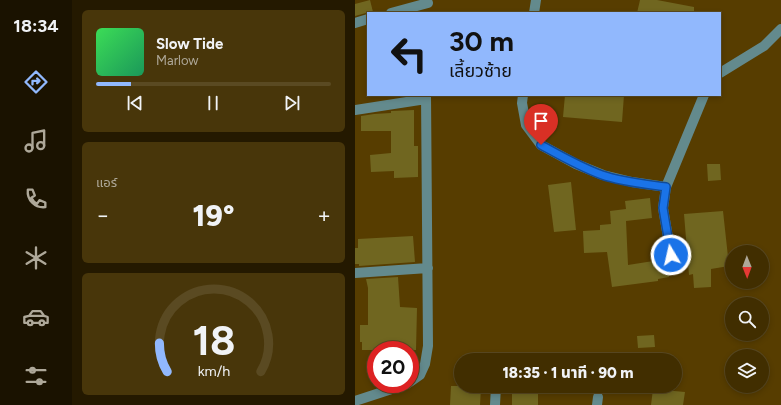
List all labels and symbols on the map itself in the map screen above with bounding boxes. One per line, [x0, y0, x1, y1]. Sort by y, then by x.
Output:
pin [524, 104, 558, 145]
position arrow [650, 234, 692, 276]
north arrow [725, 245, 769, 289]
speed limit sign: 20 [367, 341, 419, 393]

